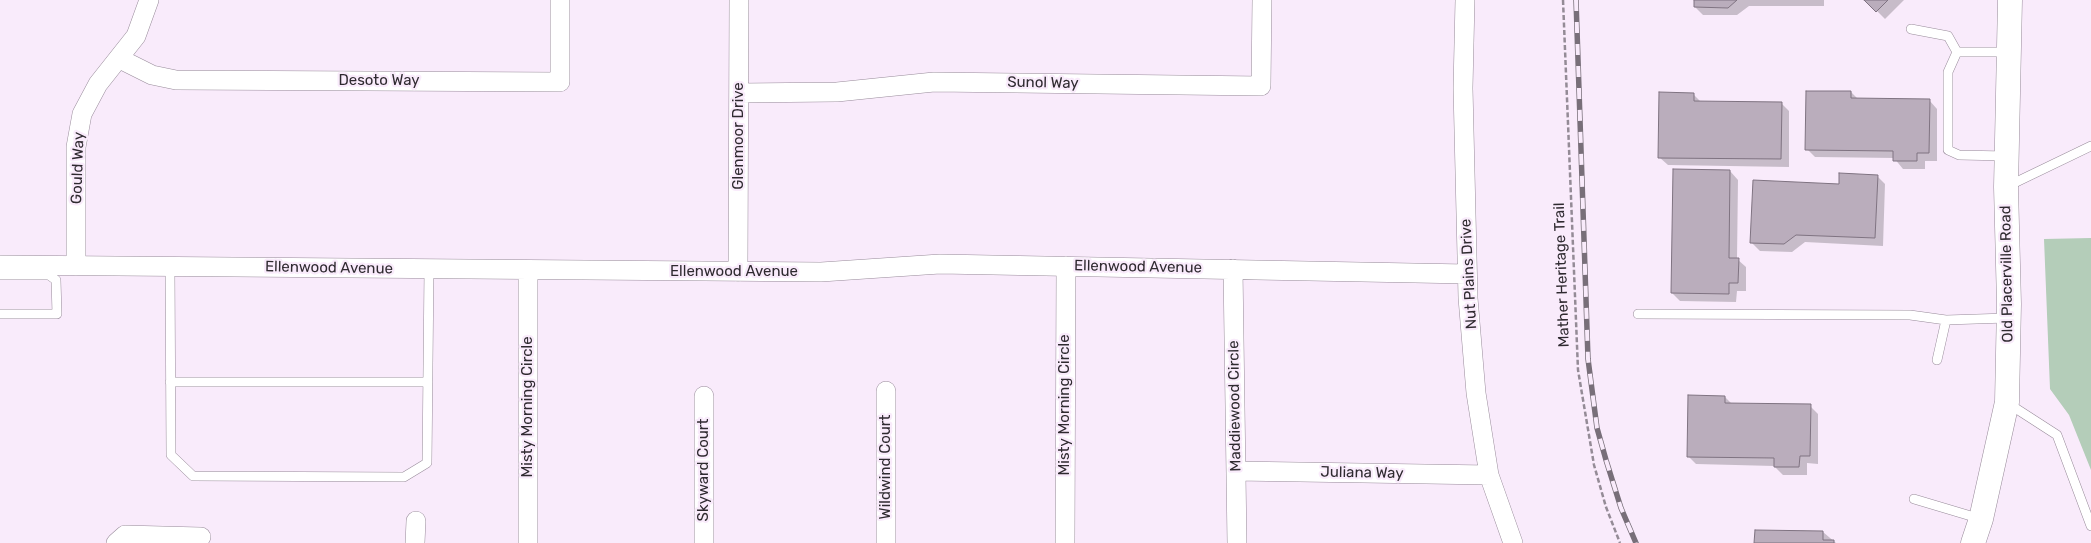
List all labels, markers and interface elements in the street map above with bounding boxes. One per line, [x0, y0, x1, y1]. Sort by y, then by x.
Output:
street label: Desoto Way [338, 72, 420, 90]
street label: Sunol Way [1007, 73, 1079, 93]
street label: Glenmoor Drive [730, 82, 748, 190]
street label: Gould Way [68, 132, 88, 204]
street label: Mather Heritage Trail [1550, 202, 1574, 348]
street label: Old Placerville Road [1997, 205, 2017, 343]
street label: Nut Plains Drive [1457, 218, 1481, 330]
street label: Ellenwood Avenue [1074, 257, 1202, 277]
street label: Ellenwood Avenue [265, 258, 393, 278]
street label: Ellenwood Avenue [670, 263, 798, 281]
street label: Misty Morning Circle [1056, 334, 1074, 476]
street label: Misty Morning Circle [519, 336, 537, 478]
street label: Maddiewood Circle [1225, 340, 1245, 472]
street label: Wildwind Court [877, 415, 895, 519]
street label: Skyward Court [695, 419, 713, 521]
street label: Juliana Way [1320, 463, 1404, 483]

